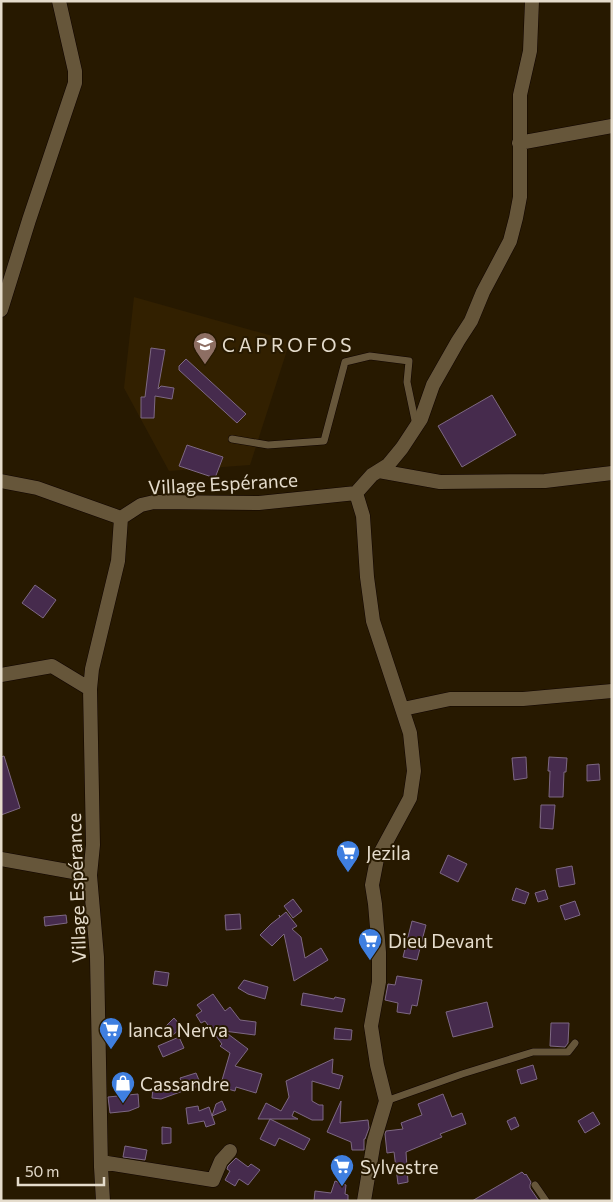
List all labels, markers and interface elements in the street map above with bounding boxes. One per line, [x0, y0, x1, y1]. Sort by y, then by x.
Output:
school or university icon: C A P R O F O S [192, 331, 218, 365]
place label: C A P R O F O S [222, 333, 351, 356]
street label: Village Espérance [147, 468, 299, 498]
street label: Village Espérance [62, 813, 90, 963]
supermarket icon: Jezila [335, 839, 361, 873]
place label: Jezila [366, 841, 411, 864]
supermarket icon: Dieu Devant [357, 927, 383, 961]
place label: Dieu Devant [388, 929, 493, 952]
supermarket icon: lanca Nerva [98, 1016, 124, 1050]
place label: lanca Nerva [128, 1018, 228, 1041]
shop icon: Cassandre [110, 1070, 136, 1104]
place label: Cassandre [140, 1072, 229, 1095]
supermarket icon: Sylvestre [329, 1153, 355, 1187]
scale bar [18, 1154, 104, 1186]
place label: Sylvestre [360, 1155, 438, 1178]
text: 50 m [25, 1162, 59, 1180]

